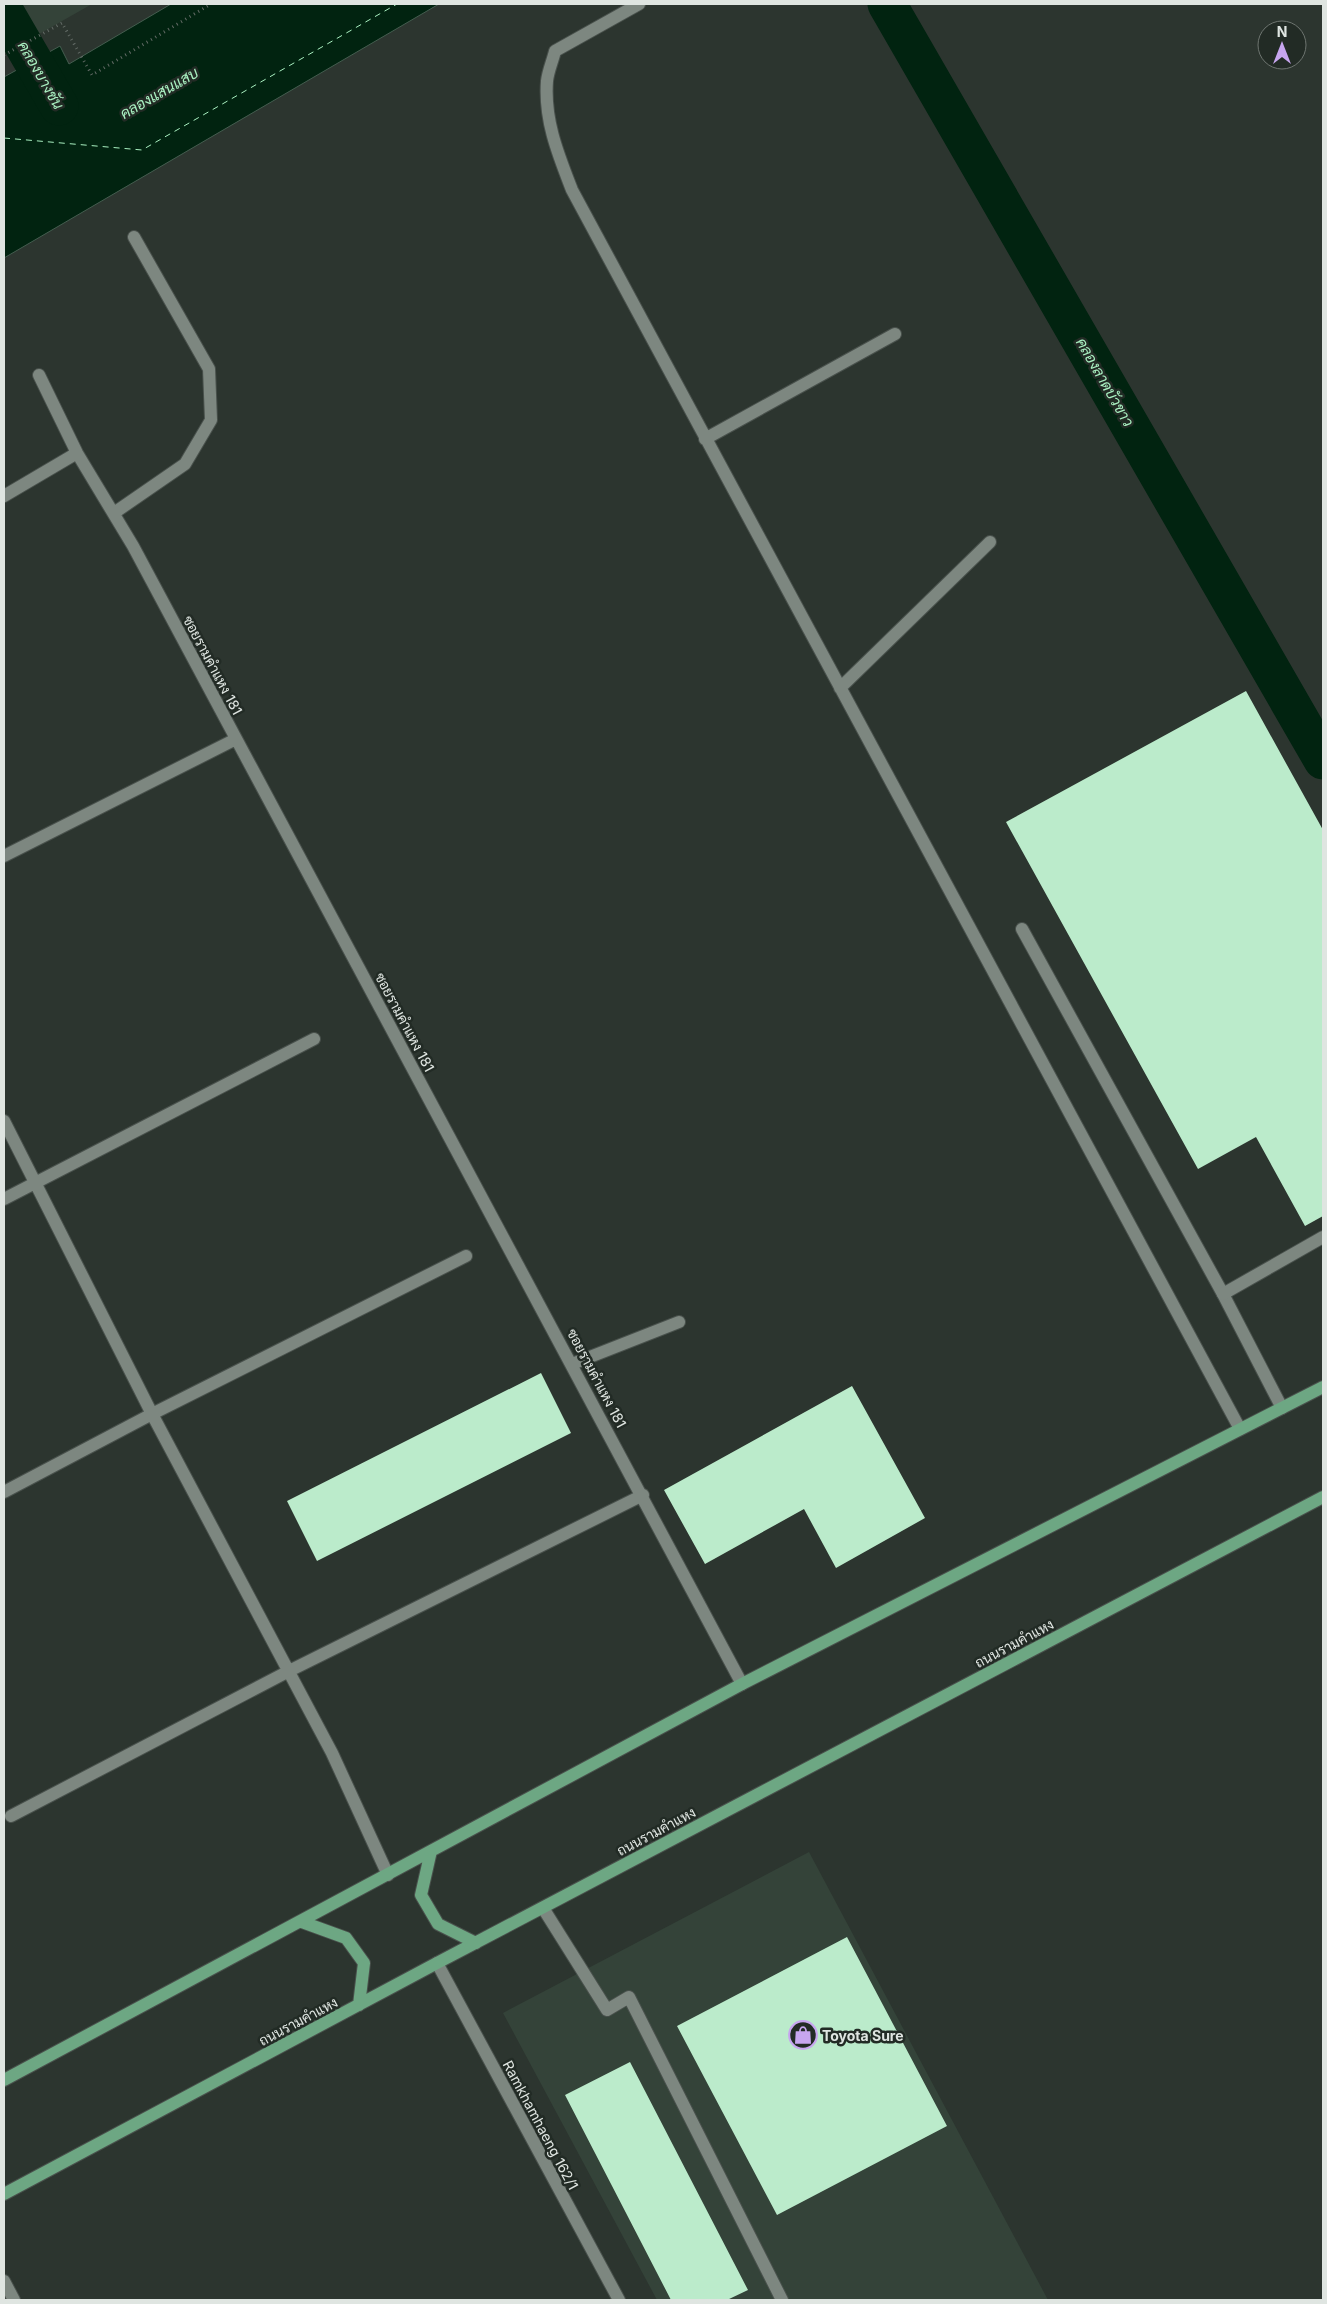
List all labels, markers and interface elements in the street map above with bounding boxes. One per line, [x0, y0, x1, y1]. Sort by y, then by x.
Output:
north arrow [1257, 20, 1307, 70]
text: N [1277, 23, 1287, 40]
water label: คลองบางชัน [14, 37, 68, 113]
water label: คลองแสนแสบ [116, 63, 202, 123]
water label: คลองลาดบัวขาว [1072, 334, 1138, 430]
street label: ซอยรามคำแหง 181 [180, 613, 246, 717]
street label: ซอยรามคำแหง 181 [372, 970, 438, 1074]
street label: ซอยรามคำแหง 181 [564, 1326, 630, 1430]
street label: ถนนรามคำแหง [972, 1615, 1056, 1671]
street label: ถนนรามคำแหง [614, 1803, 698, 1859]
street label: ถนนรามคำแหง [256, 1993, 340, 2049]
shop icon: Toyota Sure [788, 2020, 818, 2050]
place label: Toyota Sure [822, 2027, 904, 2044]
street label: Ramkhamhaeng 162/1 [500, 2057, 582, 2193]

